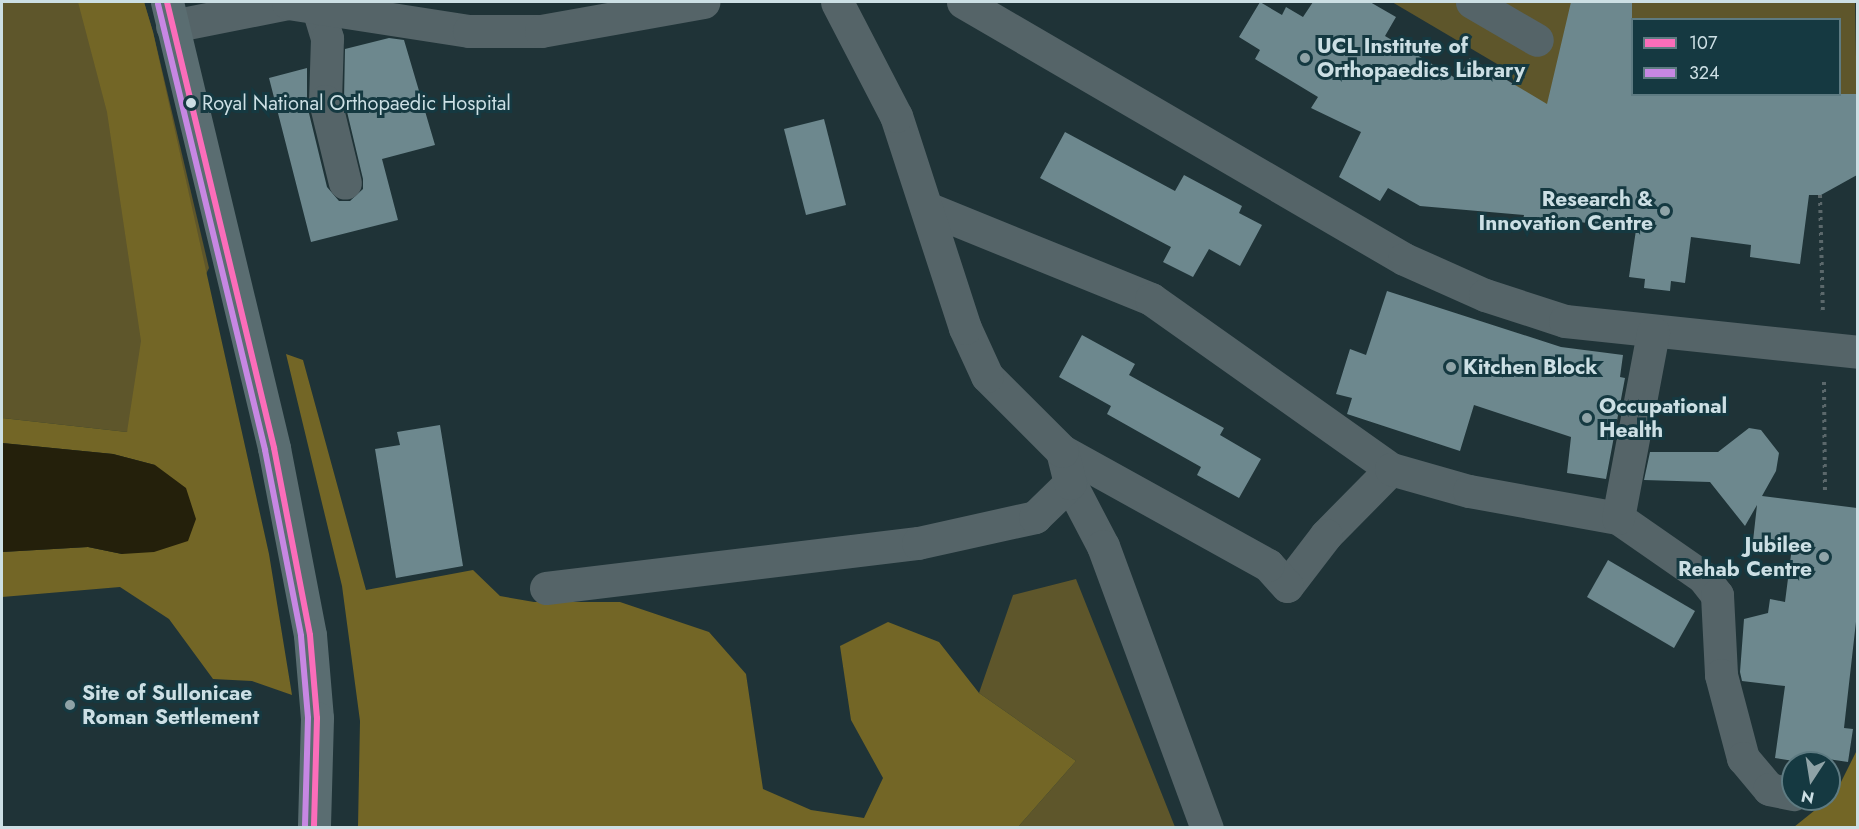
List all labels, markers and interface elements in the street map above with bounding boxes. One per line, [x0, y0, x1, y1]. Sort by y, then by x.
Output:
legend [1631, 18, 1841, 96]
text: 107 [1689, 30, 1717, 56]
place label: UCL Institute of Orthopaedics Library [1317, 33, 1525, 83]
marker: UCL Institute of Orthopaedics Library [1298, 51, 1312, 65]
text: 324 [1689, 60, 1720, 86]
place label: Royal National Orthopaedic Hospital [202, 91, 511, 115]
marker: Royal National Orthopaedic Hospital [185, 97, 197, 109]
place label: Research & Innovation Centre [1479, 186, 1653, 236]
marker: Research & Innovation Centre [1658, 204, 1672, 218]
place label: Kitchen Block [1463, 354, 1597, 380]
marker: Kitchen Block [1444, 360, 1458, 374]
place label: Occupational Health [1599, 393, 1727, 443]
marker: Occupational Health [1580, 411, 1594, 425]
place label: Jubilee Rehab Centre [1678, 532, 1812, 582]
marker: Jubilee Rehab Centre [1817, 550, 1831, 564]
place label: Site of Sullonicae Roman Settlement [82, 680, 259, 730]
marker: Site of Sullonicae Roman Settlement [63, 698, 77, 712]
north arrow [1781, 751, 1841, 811]
text: N [1799, 785, 1816, 810]

